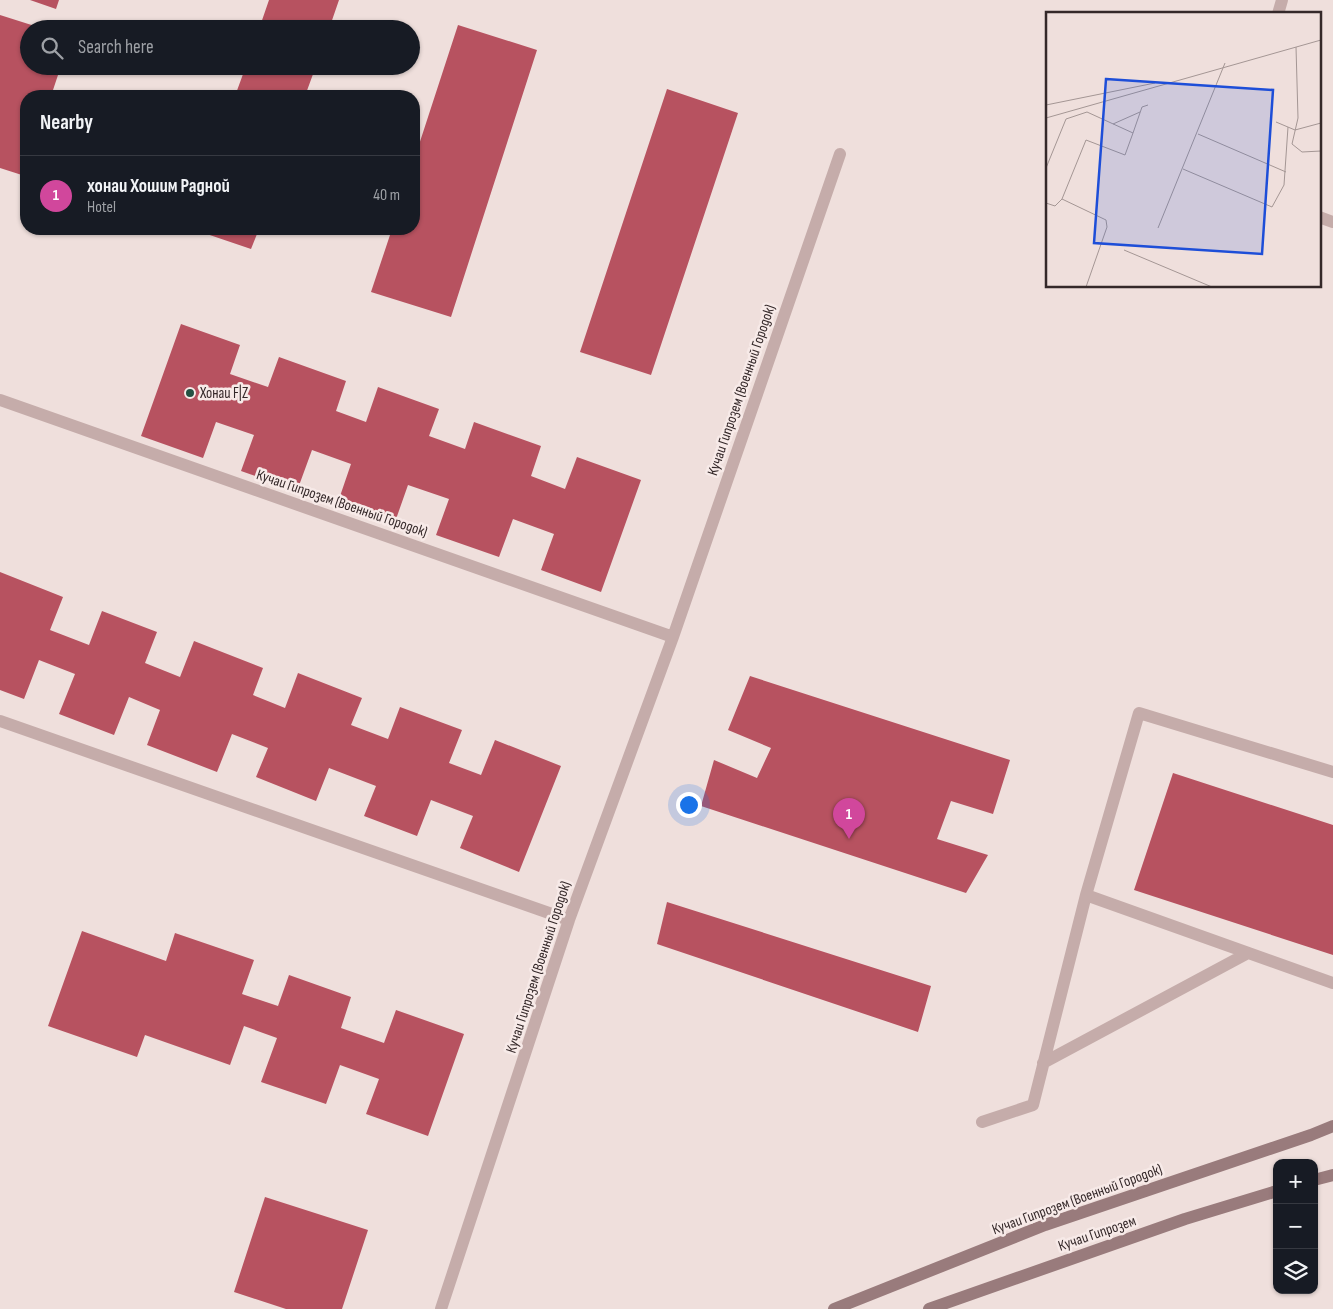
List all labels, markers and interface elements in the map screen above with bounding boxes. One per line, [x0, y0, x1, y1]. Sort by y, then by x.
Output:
inset map [1046, 12, 1320, 288]
search box [20, 20, 420, 75]
icon: search [38, 34, 66, 62]
text: Search here [78, 36, 154, 59]
text: Nearby [40, 110, 93, 135]
text: хонаи Хошим Радной [87, 175, 230, 198]
text: 1 [53, 186, 59, 205]
text: 40 m [373, 186, 400, 205]
text: Hotel [87, 198, 116, 217]
street label: Кучаи Гипрозем (Военный Городок) [703, 302, 780, 478]
place label: Хонаи F|Z [199, 384, 248, 403]
marker: Хонаи F|Z [184, 387, 196, 399]
street label: Кучаи Гипрозем (Военный Городок) [254, 465, 430, 542]
your location [676, 792, 702, 818]
pin: 1 [833, 798, 865, 839]
street label: Кучаи Гипрозем (Военный Городок) [502, 879, 575, 1056]
map controls [1273, 1159, 1318, 1294]
button: + [1273, 1159, 1318, 1204]
street label: Кучаи Гипрозем (Военный Городок) [989, 1160, 1165, 1238]
button: − [1273, 1204, 1318, 1249]
street label: Кучаи Гипрозем [1056, 1211, 1138, 1255]
button: layers [1273, 1249, 1318, 1294]

